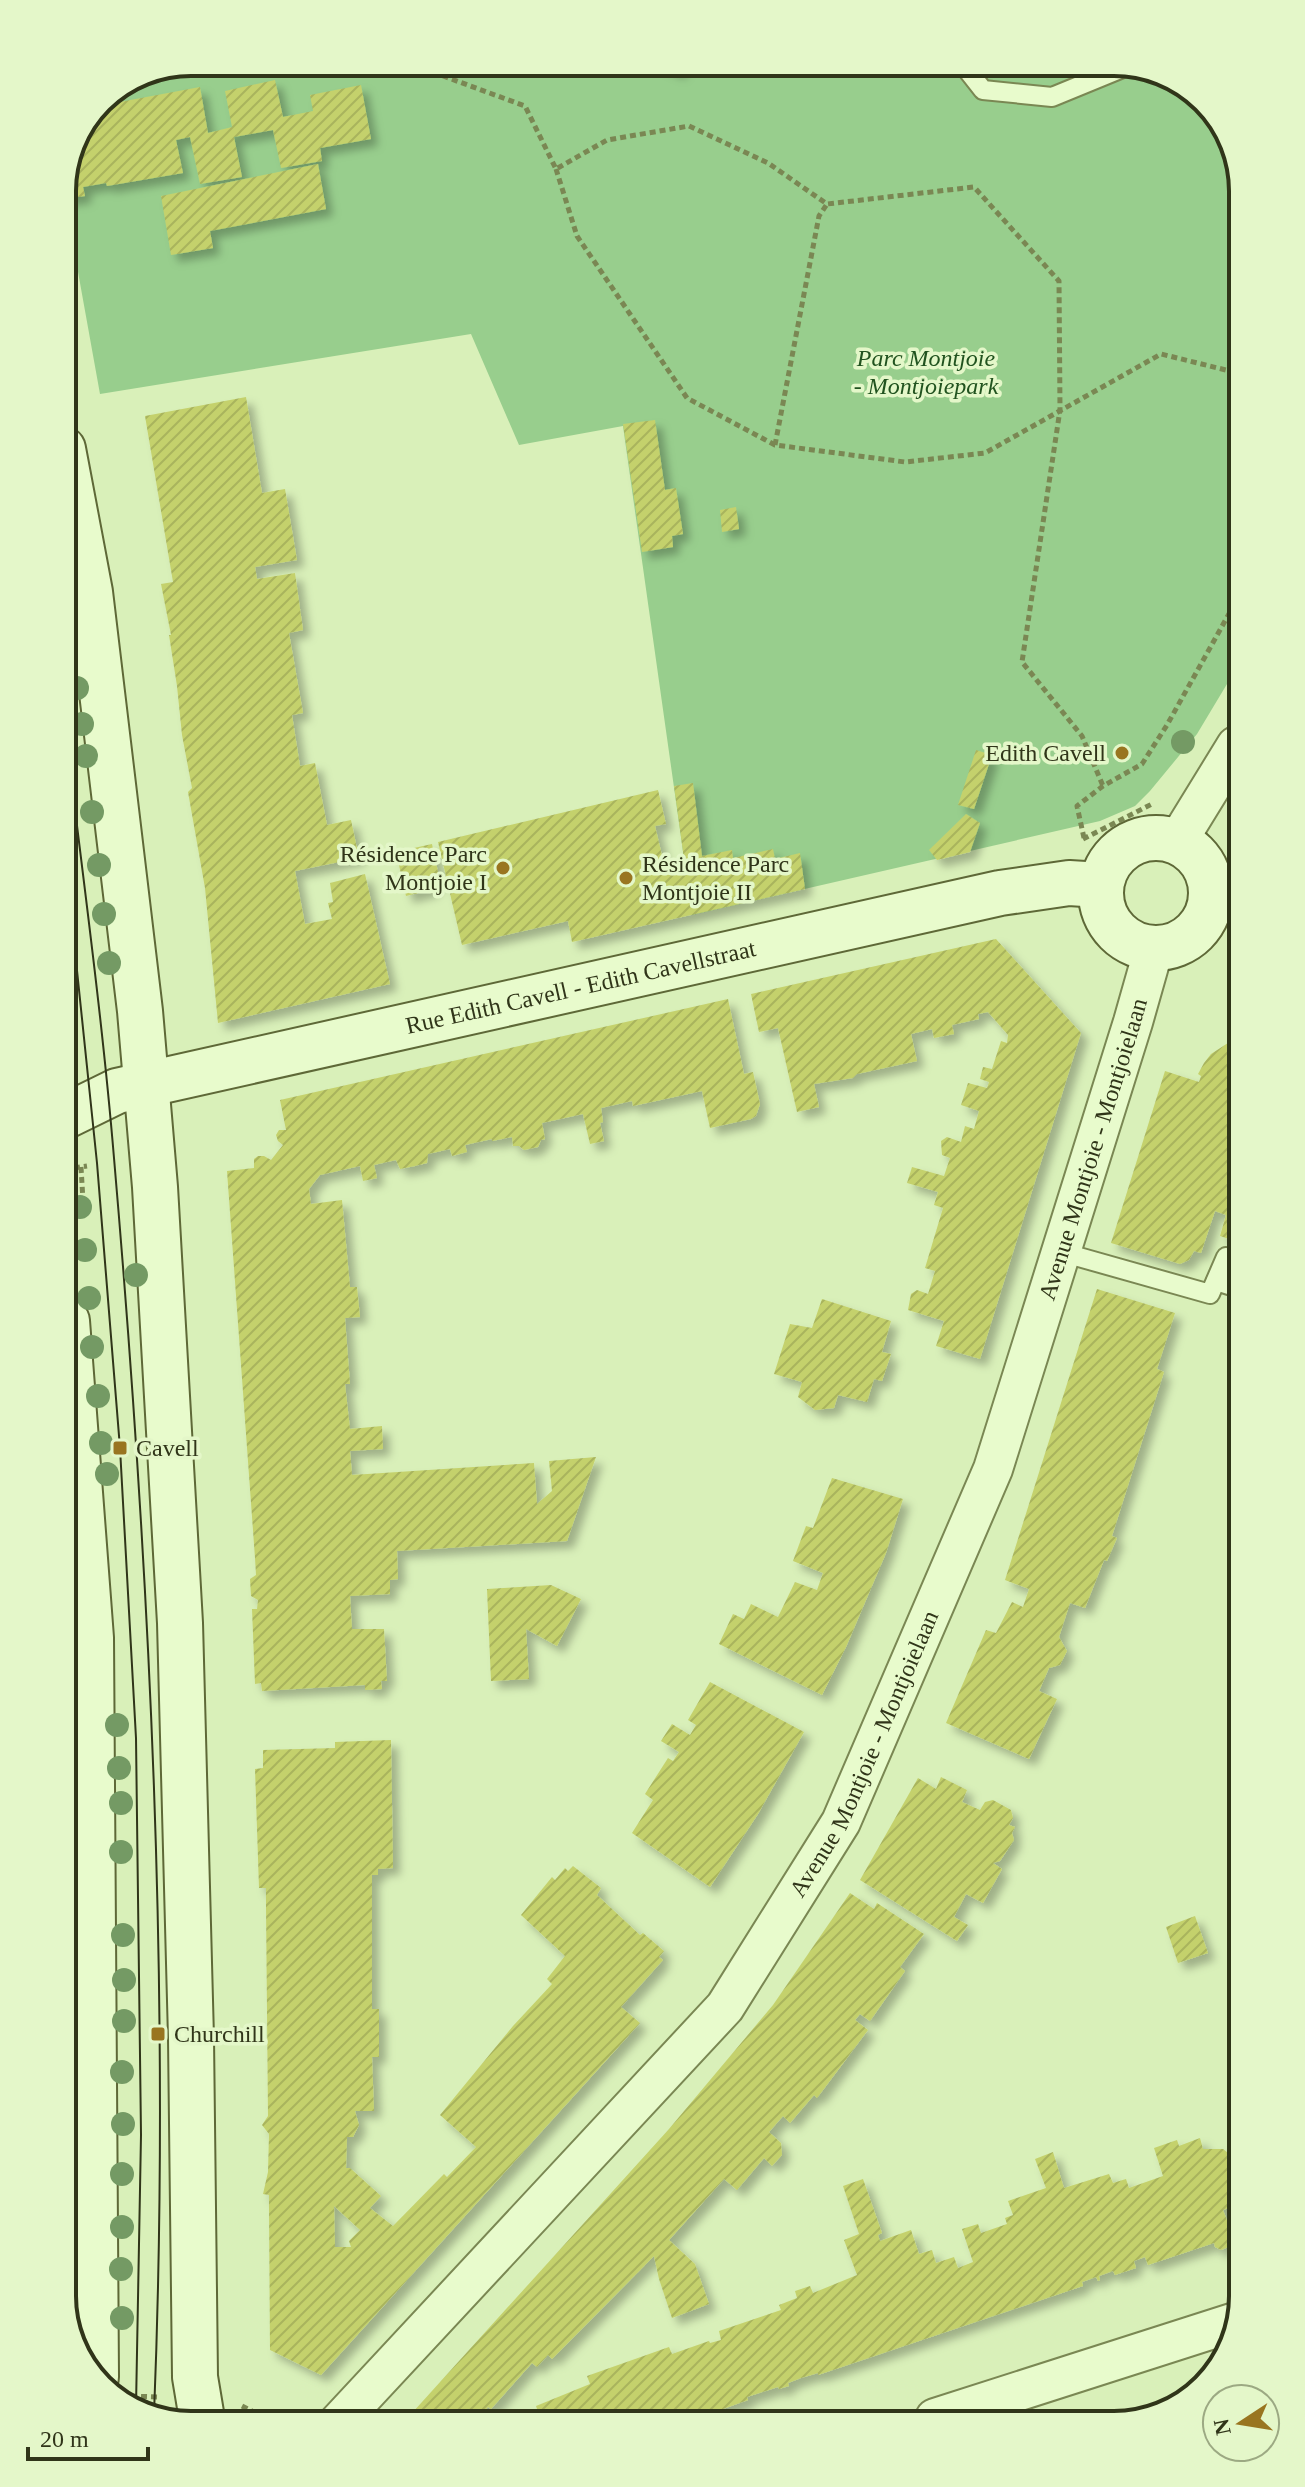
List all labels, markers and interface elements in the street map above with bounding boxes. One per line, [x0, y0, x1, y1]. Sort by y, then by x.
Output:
park label: Parc Montjoie - Montjoiepark [854, 345, 999, 399]
place label: Edith Cavell [985, 740, 1106, 766]
marker: Edith Cavell [1113, 744, 1131, 762]
place label: Résidence Parc Montjoie I [340, 841, 487, 895]
place label: Résidence Parc Montjoie II [642, 851, 789, 905]
marker: Résidence Parc Montjoie I [494, 859, 512, 877]
marker: Résidence Parc Montjoie II [617, 869, 635, 887]
street label: Rue Edith Cavell - Edith Cavellstraat [403, 935, 759, 1039]
street label: Avenue Montjoie - Montjoielaan [1034, 995, 1152, 1303]
place label: Cavell [136, 1435, 199, 1461]
marker: Cavell [111, 1439, 129, 1457]
street label: Avenue Montjoie - Montjoielaan [784, 1607, 943, 1902]
place label: Churchill [174, 2021, 265, 2047]
marker: Churchill [149, 2025, 167, 2043]
north arrow [1201, 2383, 1281, 2463]
scale bar [28, 2411, 148, 2461]
text: N [1208, 2417, 1236, 2437]
text: 20 m [40, 2426, 89, 2452]

